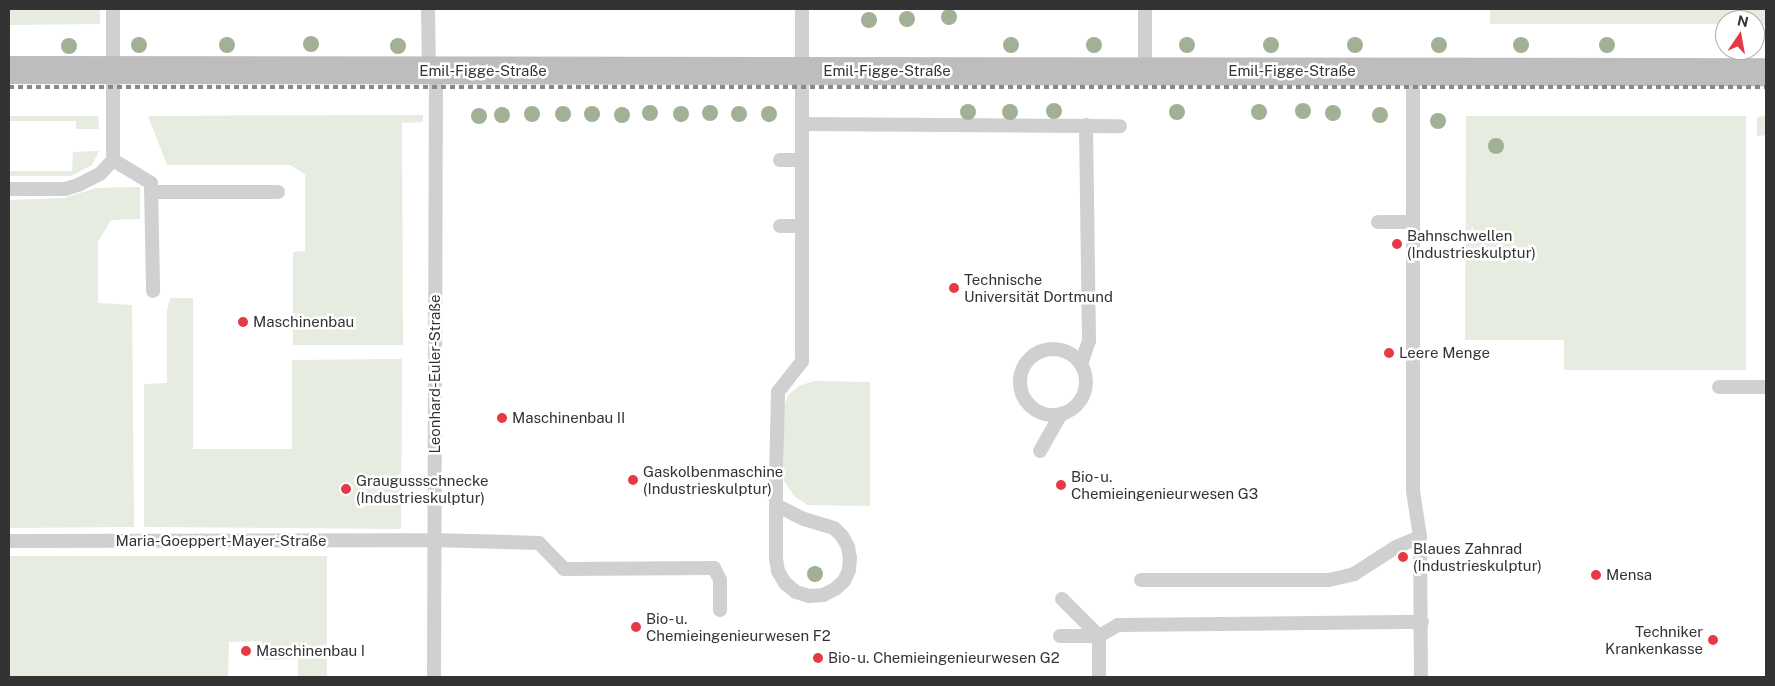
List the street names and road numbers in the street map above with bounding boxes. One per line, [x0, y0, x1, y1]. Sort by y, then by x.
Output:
street label: Emil-Figge-Straße [419, 62, 547, 80]
street label: Emil-Figge-Straße [823, 62, 951, 80]
street label: Emil-Figge-Straße [1228, 62, 1356, 80]
street label: Leonhard-Euler-Straße [426, 294, 444, 454]
street label: Maria-Goeppert-Mayer-Straße [115, 532, 327, 550]

